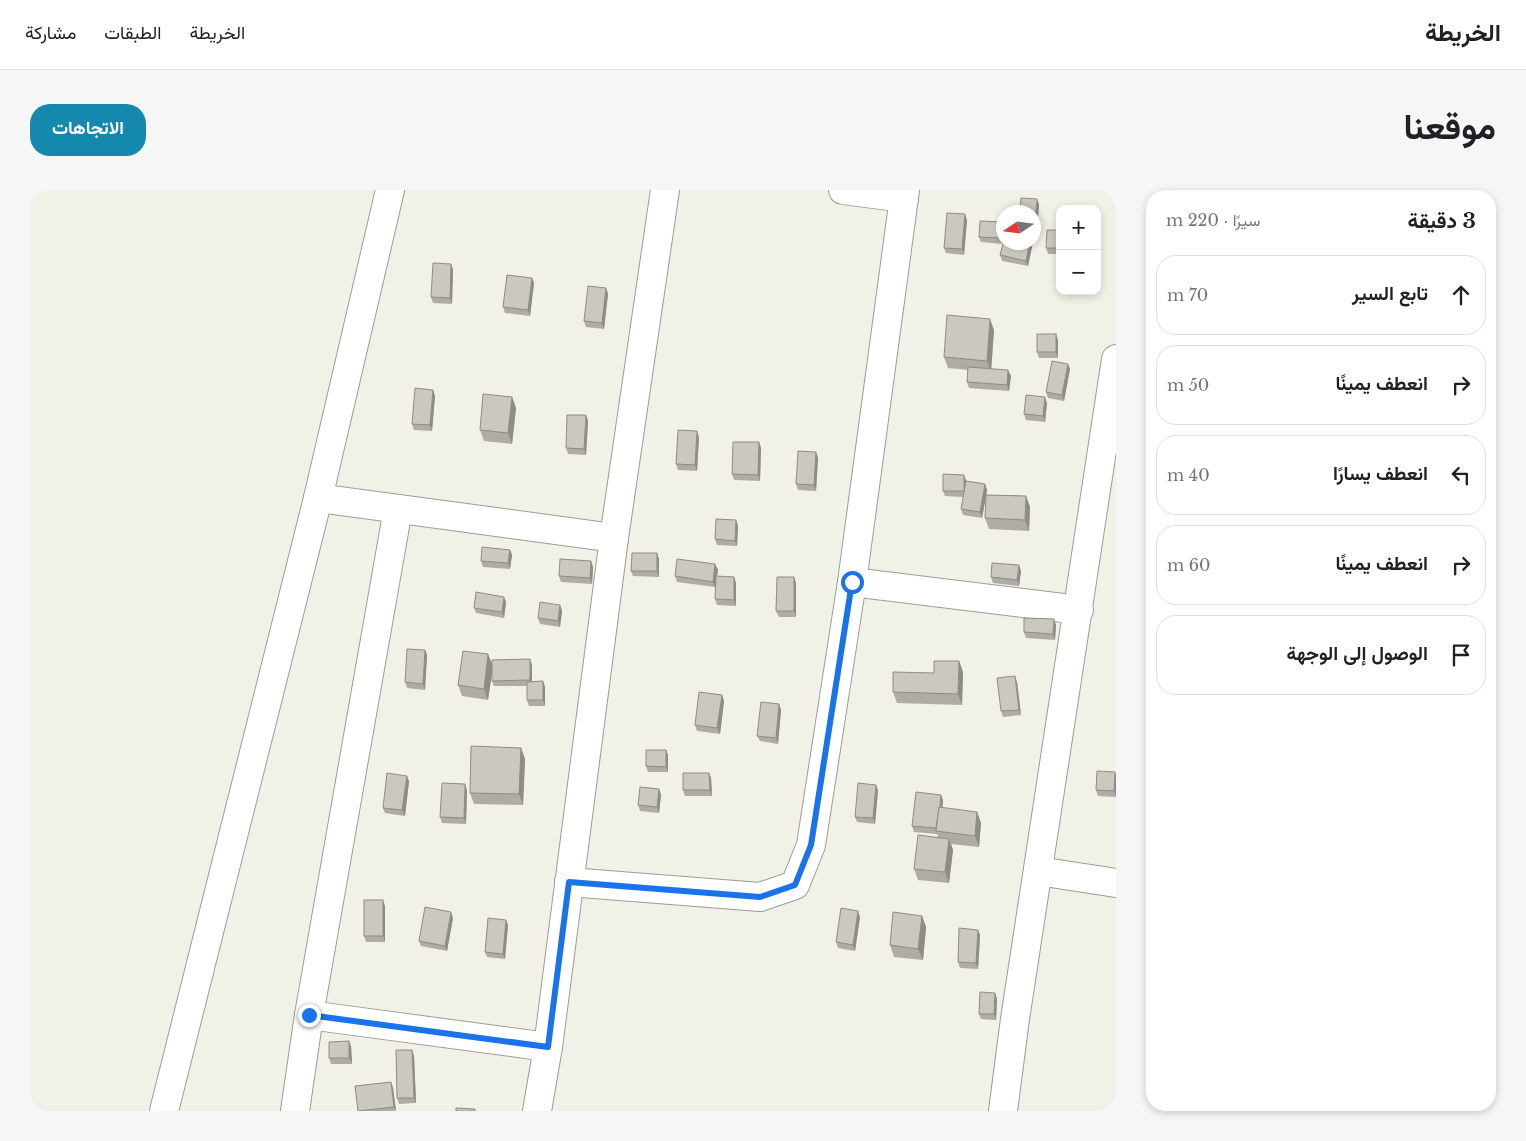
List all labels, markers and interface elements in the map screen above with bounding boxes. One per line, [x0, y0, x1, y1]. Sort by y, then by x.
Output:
text: الخريطة [1425, 18, 1501, 47]
text: مشاركة [25, 22, 76, 44]
text: الطبقات [104, 22, 161, 44]
text: الخريطة [189, 22, 245, 44]
button: الاتجاهات [30, 104, 146, 156]
text: موقعنا [1403, 105, 1496, 148]
north arrow [996, 205, 1041, 250]
map controls [1056, 205, 1101, 295]
button: + [1056, 205, 1101, 250]
text: 3 دقيقة [1408, 208, 1476, 234]
text: سيرًا · 220 m [1166, 210, 1260, 230]
button: − [1056, 250, 1101, 295]
icon: ahead [1447, 281, 1475, 309]
text: تابع السير [1352, 282, 1428, 305]
text: 70 m [1167, 285, 1208, 305]
icon: right [1447, 371, 1475, 399]
text: انعطف يمينًا [1335, 372, 1428, 395]
text: 50 m [1167, 375, 1209, 395]
icon: left [1447, 461, 1475, 489]
text: انعطف يسارًا [1333, 462, 1428, 485]
text: 40 m [1167, 465, 1210, 485]
icon: right [1447, 551, 1475, 579]
text: انعطف يمينًا [1335, 552, 1428, 575]
text: 60 m [1167, 555, 1210, 575]
route start [841, 571, 864, 594]
icon: arrive [1447, 641, 1475, 669]
text: الوصول إلى الوجهة [1287, 642, 1428, 665]
route end [298, 1004, 321, 1027]

